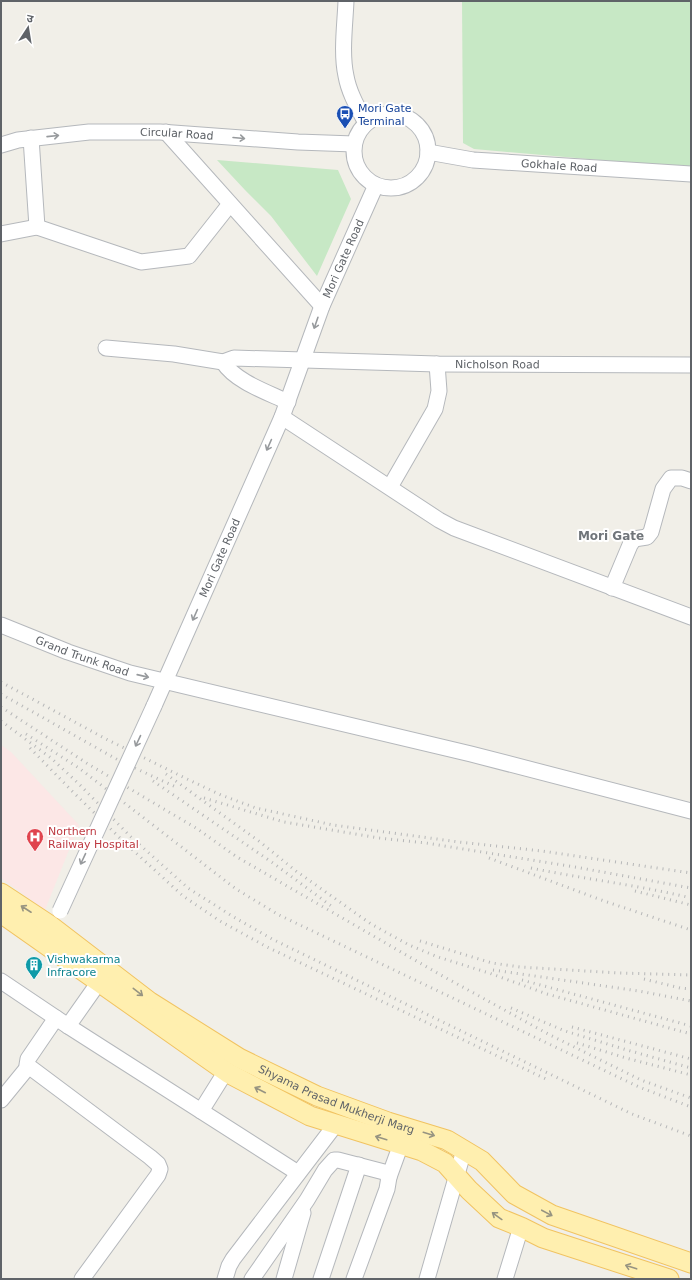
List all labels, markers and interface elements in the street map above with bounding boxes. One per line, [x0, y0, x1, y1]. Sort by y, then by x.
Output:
north arrow [8, 8, 48, 48]
text: उ [25, 12, 35, 26]
place label: Mori Gate Terminal [357, 102, 412, 128]
bus stop icon: Mori Gate Terminal [335, 104, 355, 129]
street label: Circular Road [140, 126, 214, 143]
one-way arrow [46, 132, 59, 140]
one-way arrow [232, 134, 245, 141]
street label: Gokhale Road [521, 157, 598, 175]
street label: Mori Gate Road [320, 217, 367, 300]
one-way arrow [311, 317, 319, 329]
street label: Nicholson Road [455, 358, 540, 371]
one-way arrow [265, 438, 273, 450]
street label: Mori Gate Road [197, 517, 243, 600]
district label: Mori Gate [578, 529, 644, 543]
one-way arrow [190, 609, 198, 621]
street label: Grand Trunk Road [33, 634, 131, 679]
one-way arrow [136, 672, 149, 680]
one-way arrow [134, 735, 141, 747]
place label: Northern Railway Hospital [48, 825, 139, 851]
hospital icon: Northern Railway Hospital [25, 827, 45, 852]
one-way arrow [79, 853, 87, 865]
one-way arrow [20, 905, 32, 913]
place label: Vishwakarma Infracore [47, 953, 120, 979]
building icon: Vishwakarma Infracore [24, 955, 44, 980]
one-way arrow [132, 988, 143, 997]
street label: Shyama Prasad Mukherji Marg [256, 1062, 416, 1137]
one-way arrow [255, 1086, 267, 1093]
one-way arrow [422, 1131, 435, 1138]
one-way arrow [375, 1134, 388, 1141]
one-way arrow [541, 1210, 553, 1217]
one-way arrow [492, 1212, 503, 1220]
one-way arrow [625, 1263, 638, 1270]

